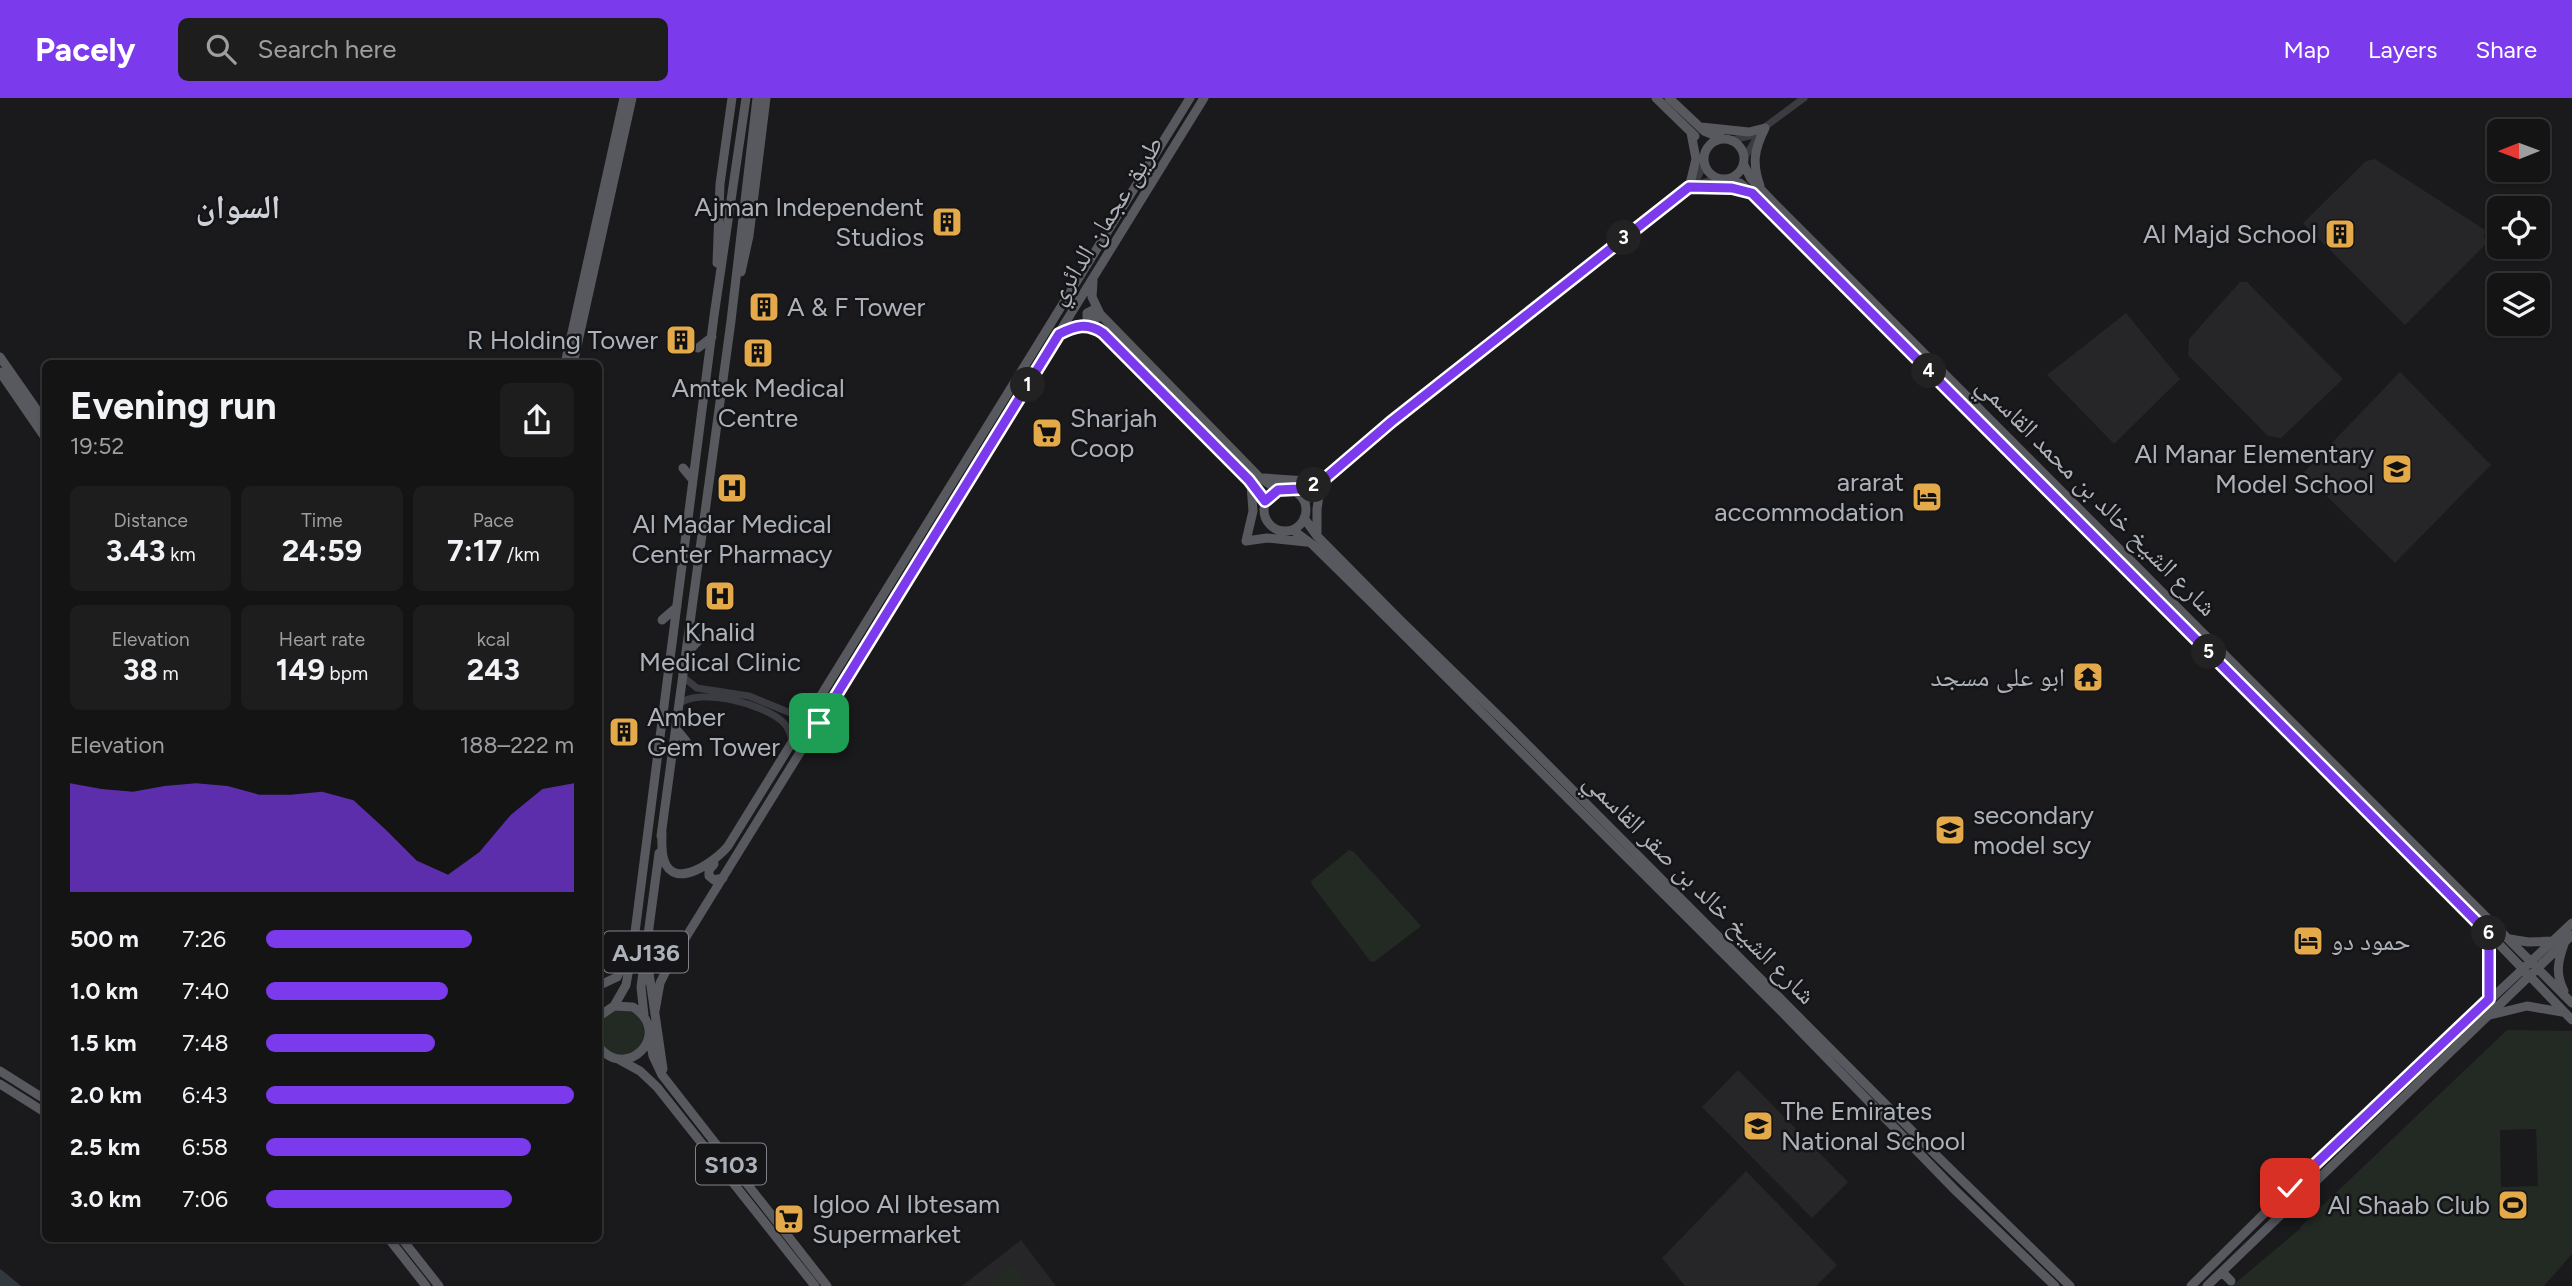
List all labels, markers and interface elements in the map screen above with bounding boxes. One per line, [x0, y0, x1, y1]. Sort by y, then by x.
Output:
search box [178, 18, 668, 81]
text: Pacely [35, 30, 136, 69]
icon: search [202, 30, 240, 68]
text: Search here [258, 33, 397, 65]
text: Map [2283, 35, 2330, 64]
text: Layers [2368, 35, 2437, 64]
text: Share [2475, 35, 2537, 64]
north arrow [2487, 119, 2550, 182]
map controls [2487, 119, 2550, 336]
street label: طريق عجمان الدائري [1040, 130, 1174, 313]
district label: السوان [196, 187, 280, 226]
place label: Ajman Independent Studios [694, 191, 924, 253]
button: locate [2487, 196, 2550, 259]
building icon: Ajman Independent Studios [930, 205, 964, 239]
building icon: Al Majd School [2323, 217, 2357, 251]
place label: Al Majd School [2143, 218, 2317, 250]
pin: 3 [1606, 220, 1642, 256]
text: 3 [1618, 226, 1629, 249]
button: layers [2487, 273, 2550, 336]
building icon: A & F Tower [747, 290, 781, 324]
place label: A & F Tower [787, 291, 925, 323]
building icon: R Holding Tower [664, 323, 698, 357]
place label: R Holding Tower [467, 324, 658, 356]
building icon: Amtek Medical Centre [741, 336, 775, 370]
pin: 4 [1912, 354, 1946, 388]
text: 4 [1922, 359, 1935, 382]
pin: 1 [1010, 368, 1046, 402]
street label: شارع الشيخ خالد بن محمد القاسمي [1967, 369, 2224, 626]
place label: Amtek Medical Centre [671, 372, 845, 434]
text: 1 [1023, 373, 1032, 396]
text: Evening run [70, 383, 277, 429]
button: share [500, 383, 574, 457]
place label: Sharjah Coop [1070, 402, 1157, 464]
supermarket icon: Sharjah Coop [1030, 416, 1064, 450]
text: 19:52 [70, 432, 124, 460]
place label: Al Manar Elementary Model School [2134, 438, 2374, 500]
school or university icon: Al Manar Elementary Model School [2380, 452, 2414, 486]
place label: ararat accommodation [1714, 466, 1904, 528]
pin: 2 [1296, 468, 1332, 502]
hospital icon: Al Madar Medical Center Pharmacy [715, 471, 749, 505]
text: 2 [1308, 473, 1319, 496]
hotel icon: ararat accommodation [1910, 480, 1944, 514]
place label: Al Madar Medical Center Pharmacy [631, 508, 833, 570]
text: Distance [113, 509, 188, 532]
text: Time [301, 509, 343, 532]
text: Pace [473, 509, 514, 532]
text: 3.43 [106, 532, 166, 569]
text: 24:59 [282, 532, 362, 569]
text: 7:17 [447, 532, 502, 569]
text: km [166, 543, 196, 566]
text: /km [502, 543, 540, 566]
hospital icon: Khalid Medical Clinic [703, 579, 737, 613]
place label: Khalid Medical Clinic [639, 616, 801, 678]
text: Elevation [112, 628, 190, 651]
text: Heart rate [279, 628, 365, 651]
text: kcal [477, 628, 510, 651]
pin: 5 [2192, 634, 2226, 670]
text: 5 [2203, 640, 2214, 663]
text: 38 [123, 651, 158, 688]
text: 149 [276, 651, 325, 688]
text: 243 [467, 651, 520, 688]
temple icon: ابو علی مسجد [2071, 660, 2105, 694]
place label: ابو علی مسجد [1931, 661, 2065, 693]
text: m [158, 662, 179, 685]
text: bpm [325, 662, 368, 685]
pin [789, 693, 849, 753]
place label: Amber Gem Tower [647, 701, 780, 763]
icon: arrive [800, 704, 838, 742]
building icon: Amber Gem Tower [607, 715, 641, 749]
text: Elevation [70, 731, 165, 759]
text: 188–222 m [460, 731, 574, 759]
street label: شارع الشيخ خالد بن صقر القاسمي [1574, 765, 1823, 1014]
place label: secondary model scy [1973, 799, 2094, 861]
school or university icon: secondary model scy [1933, 813, 1967, 847]
pin: 6 [2472, 916, 2506, 950]
text: 6 [2483, 921, 2494, 944]
hotel icon: حمود دو [2291, 924, 2325, 958]
text: 500 m [70, 925, 139, 953]
text: 7:26 [182, 925, 226, 953]
place label: حمود دو [2331, 925, 2411, 957]
road number: AJ136 [604, 932, 688, 972]
text: 1.0 km [70, 977, 138, 1005]
text: 7:40 [182, 977, 229, 1005]
text: 1.5 km [70, 1029, 137, 1057]
text: 7:48 [182, 1029, 229, 1057]
text: 2.0 km [70, 1081, 142, 1109]
text: 6:43 [182, 1081, 228, 1109]
place label: The Emirates National School [1781, 1095, 1966, 1157]
school or university icon: The Emirates National School [1741, 1109, 1775, 1143]
text: 2.5 km [70, 1133, 140, 1161]
text: 6:58 [182, 1133, 228, 1161]
road number: S103 [696, 1144, 766, 1184]
pin [2260, 1158, 2320, 1218]
icon: check [2271, 1169, 2309, 1207]
text: 3.0 km [70, 1185, 141, 1213]
text: 7:06 [182, 1185, 228, 1213]
place label: Igloo Al Ibtesam Supermarket [812, 1188, 1000, 1250]
sports icon: Al Shaab Club [2496, 1188, 2530, 1222]
place label: Al Shaab Club [2327, 1189, 2490, 1221]
supermarket icon: Igloo Al Ibtesam Supermarket [772, 1202, 806, 1236]

